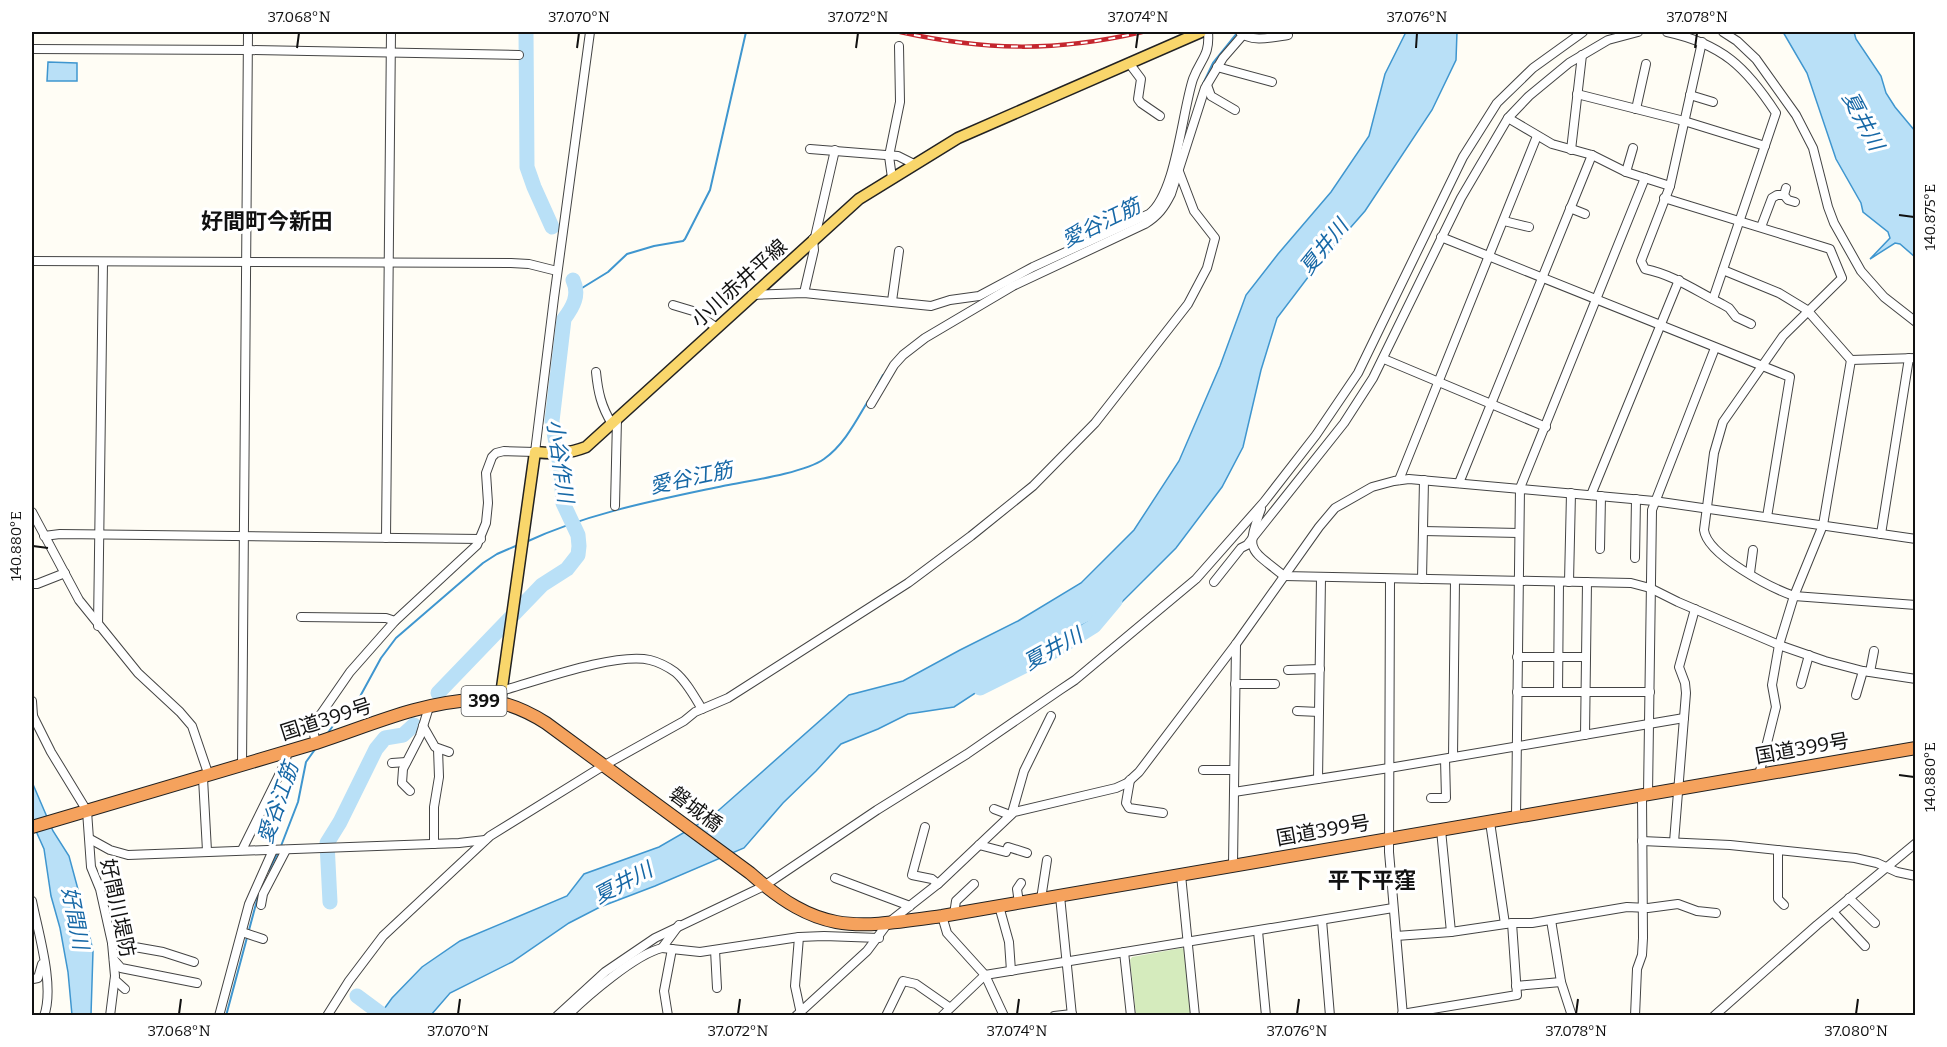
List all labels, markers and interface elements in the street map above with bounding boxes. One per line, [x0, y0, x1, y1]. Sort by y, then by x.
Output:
text: 37.068°N [267, 8, 331, 26]
text: 37.070°N [548, 8, 610, 26]
text: 37.072°N [828, 8, 889, 26]
text: 37.074°N [1108, 8, 1168, 26]
text: 37.076°N [1387, 8, 1448, 26]
text: 37.078°N [1666, 8, 1728, 26]
water label: 夏井川 [1837, 87, 1890, 157]
text: 140.875°E [1921, 184, 1939, 250]
water label: 愛谷江筋 [1058, 192, 1147, 253]
district label: 好間町今新田 [201, 208, 333, 235]
water label: 夏井川 [1294, 213, 1355, 280]
street label: 小川赤井平線 [686, 234, 792, 332]
water label: 小谷作川 [541, 418, 579, 506]
water label: 愛谷江筋 [647, 456, 738, 499]
text: 140.880°E [7, 511, 25, 581]
water label: 夏井川 [1019, 621, 1089, 676]
road number: 399 [462, 686, 506, 716]
street label: 国道399号 [277, 693, 375, 745]
street label: 国道399号 [1753, 728, 1851, 768]
text: 140.880°E [1921, 742, 1939, 812]
water label: 愛谷江筋 [252, 756, 305, 847]
street label: 磐城橋 [665, 781, 727, 837]
street label: 国道399号 [1274, 810, 1372, 850]
water label: 夏井川 [589, 856, 659, 909]
street label: 好間川堤防 [96, 857, 140, 959]
district label: 平下平窪 [1328, 867, 1416, 894]
water label: 好間川 [56, 885, 94, 953]
text: 37.068°N [147, 1022, 211, 1040]
text: 37.070°N [427, 1022, 489, 1040]
text: 37.072°N [708, 1022, 769, 1040]
text: 37.074°N [987, 1022, 1047, 1040]
text: 37.076°N [1267, 1022, 1328, 1040]
text: 37.078°N [1545, 1022, 1607, 1040]
text: 37.080°N [1824, 1022, 1888, 1040]

